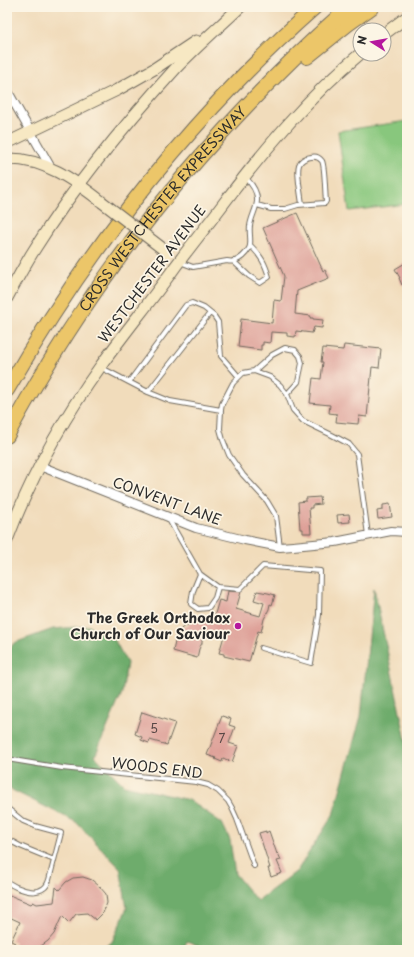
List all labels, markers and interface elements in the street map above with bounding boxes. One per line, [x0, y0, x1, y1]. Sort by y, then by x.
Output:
north arrow [352, 22, 392, 62]
text: N [353, 34, 371, 46]
street label: CROSS WESTCHESTER EXPRESSWAY [74, 101, 251, 316]
street label: WESTCHESTER AVENUE [93, 200, 211, 347]
street label: CONVENT LANE [110, 471, 224, 530]
place label: The Greek Orthodox Church of Our Saviour [70, 607, 231, 644]
marker: The Greek Orthodox Church of Our Saviour [233, 621, 243, 631]
house number: 5 [150, 719, 158, 737]
house number: 7 [219, 729, 226, 747]
street label: WOODS END [110, 752, 204, 783]

